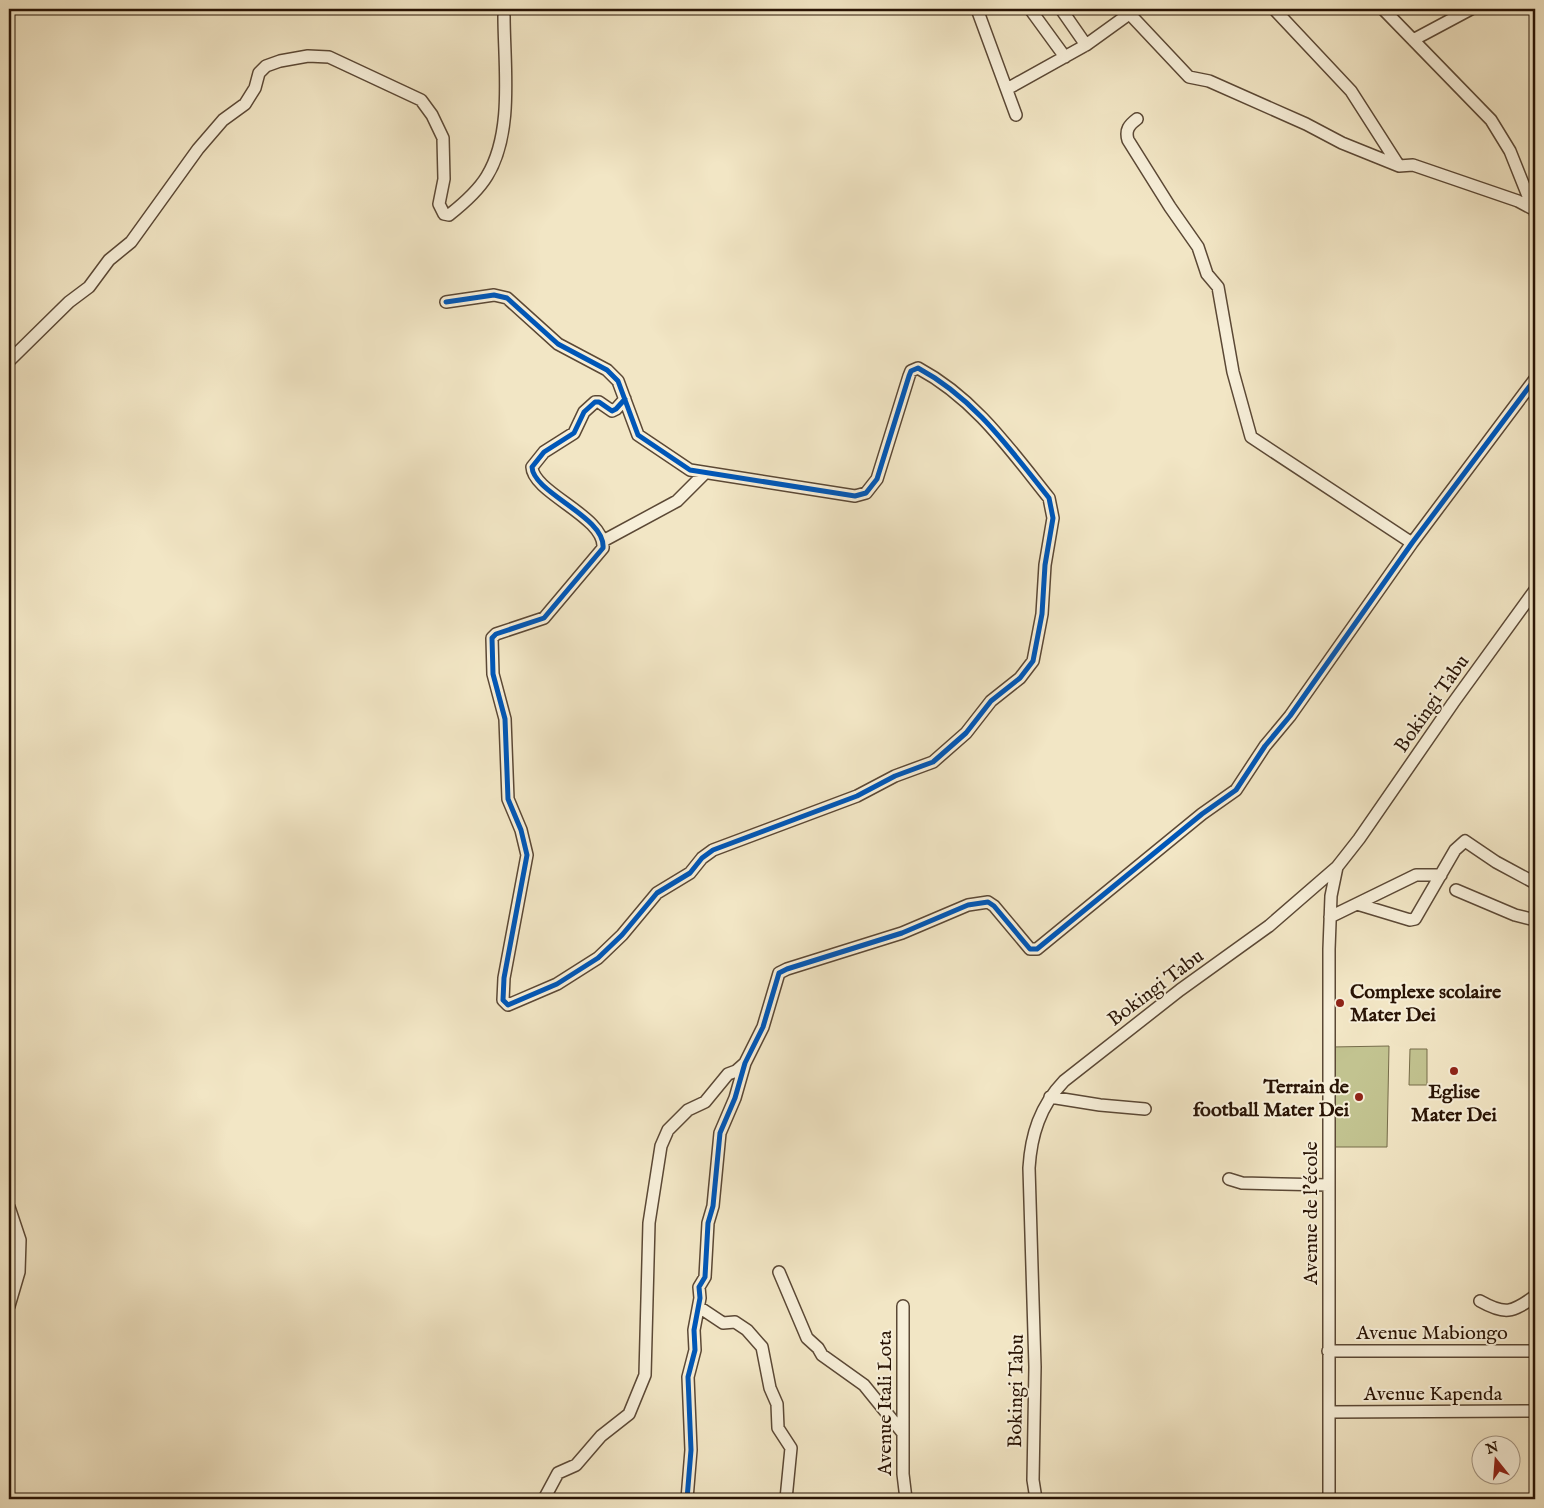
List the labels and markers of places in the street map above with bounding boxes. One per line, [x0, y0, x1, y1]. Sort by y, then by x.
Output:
place label: Complexe scolaire Mater Dei [1350, 980, 1502, 1028]
marker: Complexe scolaire Mater Dei [1334, 997, 1346, 1009]
marker: Eglise Mater Dei [1448, 1065, 1460, 1077]
place label: Terrain de football Mater Dei [1193, 1075, 1350, 1123]
place label: Eglise Mater Dei [1411, 1080, 1498, 1128]
marker: Terrain de football Mater Dei [1353, 1091, 1365, 1103]

